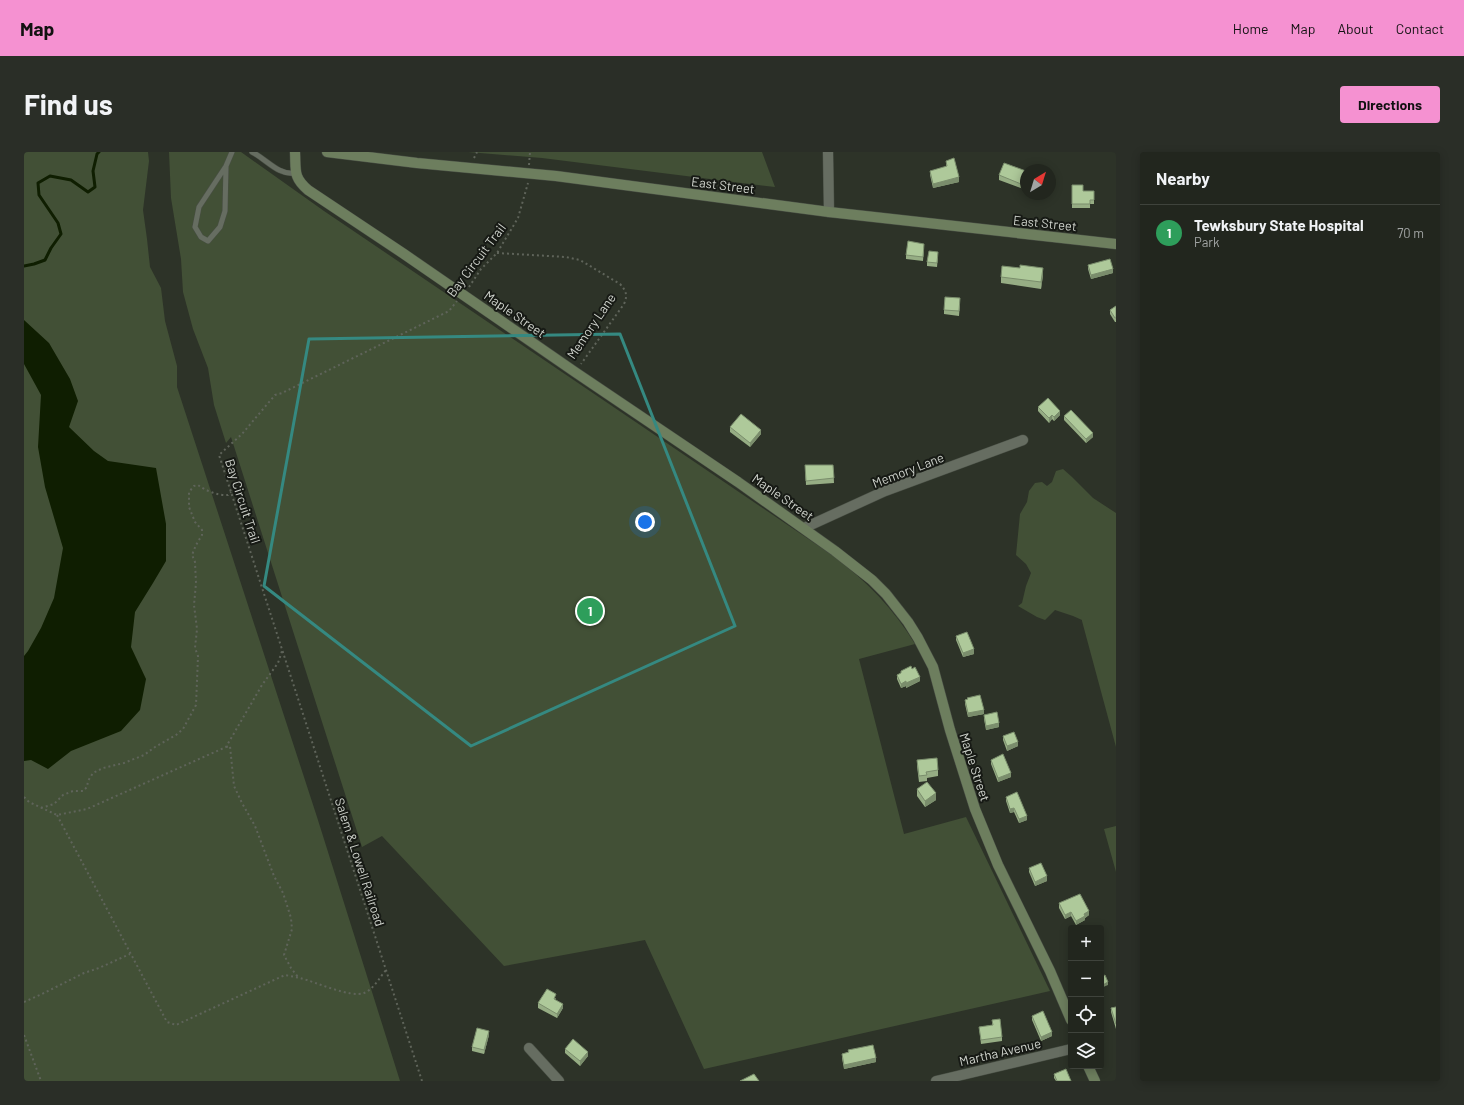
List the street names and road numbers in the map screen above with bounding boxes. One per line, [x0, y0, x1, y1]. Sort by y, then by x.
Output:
street label: East Street [690, 173, 756, 197]
street label: East Street [1013, 212, 1077, 234]
street label: Bay Circuit Trail [443, 220, 509, 300]
street label: Maple Street [481, 287, 549, 341]
street label: Memory Lane [563, 290, 619, 362]
street label: Memory Lane [870, 449, 946, 491]
street label: Bay Circuit Trail [222, 457, 264, 545]
street label: Maple Street [749, 470, 817, 524]
street label: Maple Street [956, 731, 994, 803]
street label: Salem & Lowell Railroad [332, 796, 388, 928]
street label: Martha Avenue [958, 1035, 1042, 1069]

